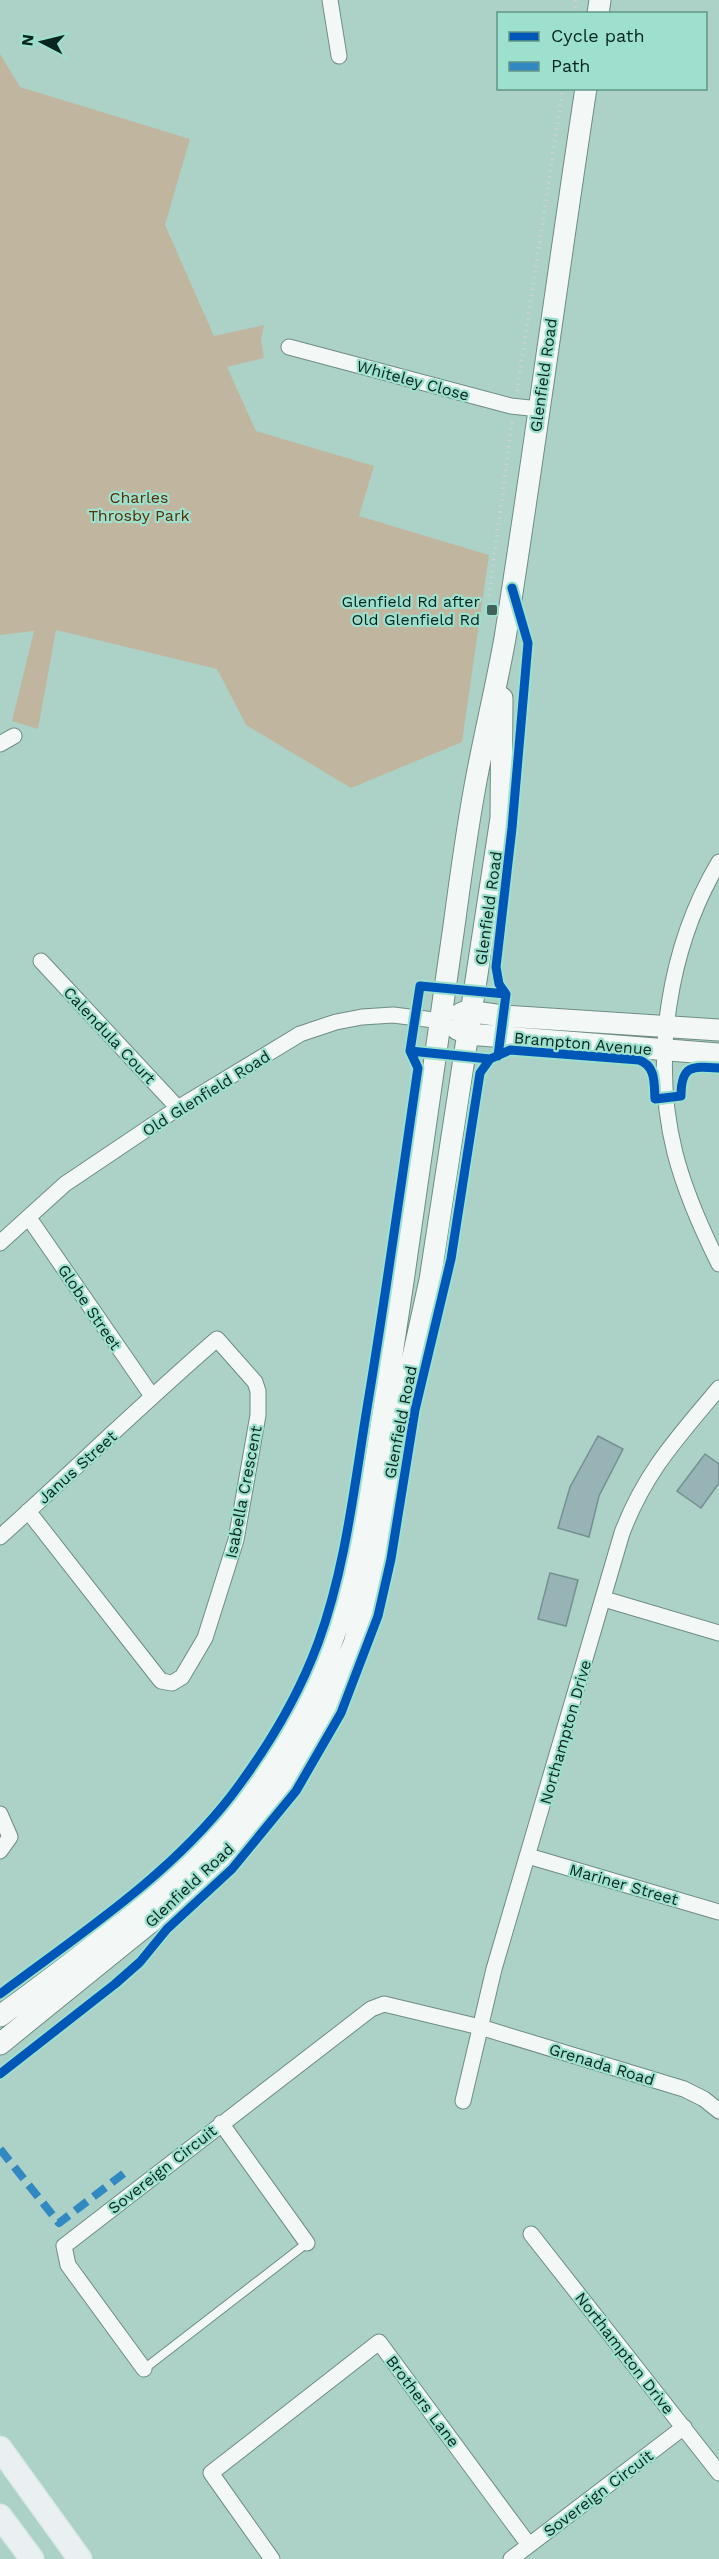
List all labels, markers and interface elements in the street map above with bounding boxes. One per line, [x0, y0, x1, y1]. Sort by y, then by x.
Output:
north arrow [12, 12, 72, 72]
legend [497, 12, 707, 90]
text: Cycle path [551, 25, 645, 46]
text: N [17, 33, 38, 47]
text: Path [551, 55, 591, 76]
street label: Glenfield Road [526, 317, 561, 433]
street label: Whiteley Close [355, 356, 471, 405]
park label: Charles Throsby Park [88, 488, 190, 525]
place label: Glenfield Rd after Old Glenfield Rd [342, 592, 480, 629]
marker: Glenfield Rd after Old Glenfield Rd [485, 603, 499, 617]
street label: Glenfield Road [471, 850, 506, 966]
street label: Calendula Court [60, 983, 160, 1088]
street label: Brampton Avenue [513, 1028, 653, 1059]
street label: Old Glenfield Road [139, 1046, 274, 1140]
street label: Globe Street [54, 1261, 125, 1354]
street label: Glenfield Road [380, 1364, 421, 1480]
street label: Isabella Crescent [221, 1424, 266, 1560]
street label: Janus Street [34, 1427, 121, 1508]
street label: Northampton Drive [536, 1658, 595, 1807]
street label: Glenfield Road [141, 1839, 238, 1931]
street label: Mariner Street [567, 1860, 681, 1909]
street label: Grenada Road [547, 2039, 657, 2090]
street label: Sovereign Circuit [104, 2121, 221, 2218]
street label: Northampton Drive [571, 2289, 678, 2418]
street label: Brothers Lane [382, 2352, 463, 2451]
street label: Sovereign Circuit [540, 2446, 657, 2541]

